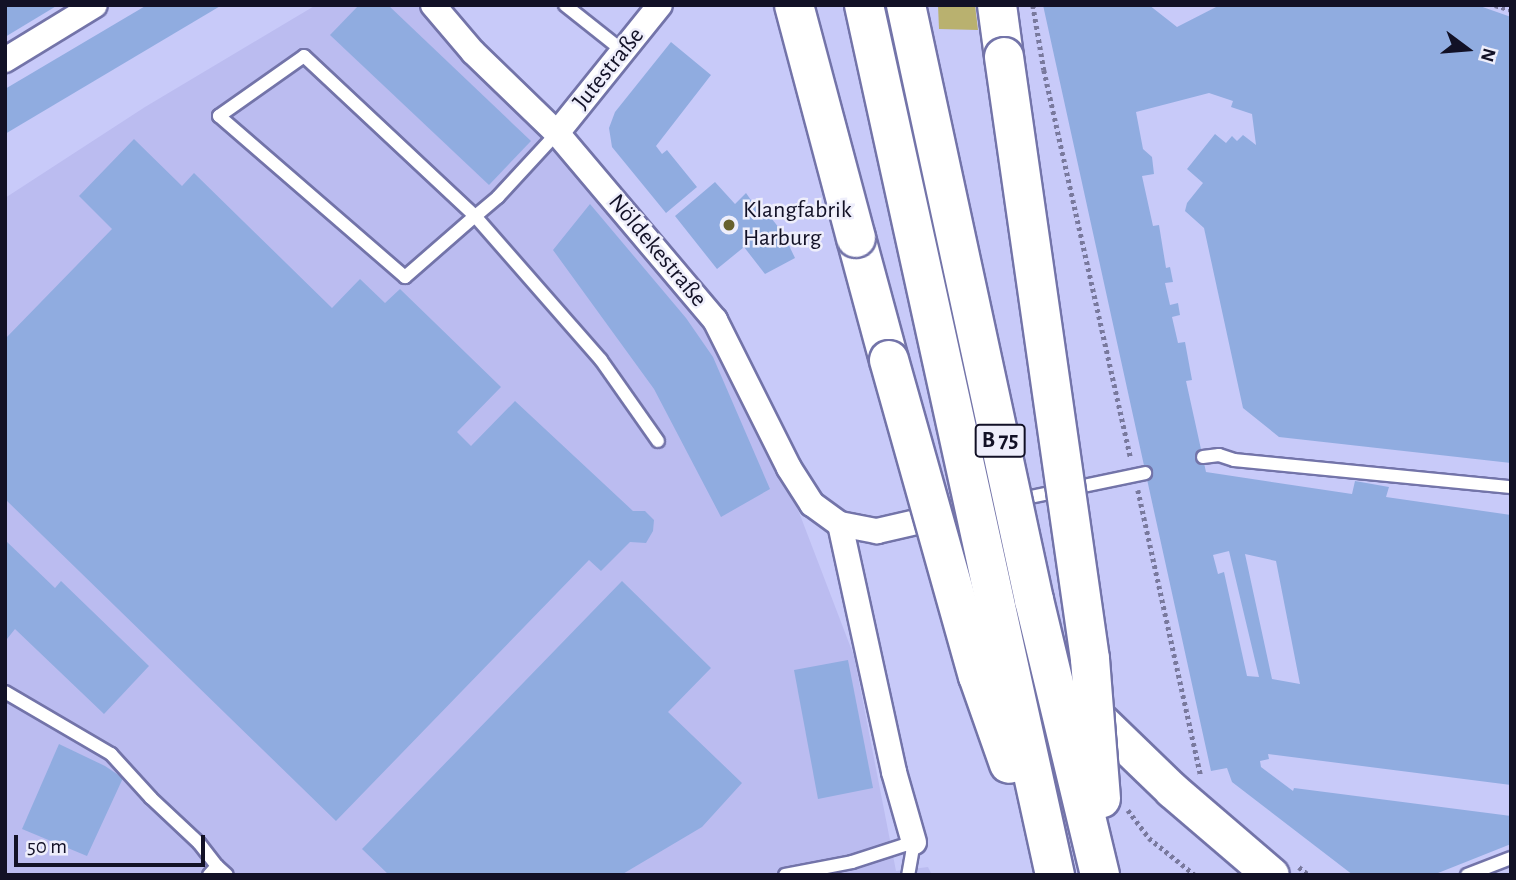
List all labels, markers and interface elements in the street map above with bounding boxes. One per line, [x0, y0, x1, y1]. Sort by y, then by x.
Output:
north arrow [1432, 14, 1502, 84]
street label: Jutestraße [567, 22, 651, 116]
text: N [1477, 46, 1499, 64]
street label: Nöldekestraße [602, 189, 712, 313]
place label: Klangfabrik Harburg [743, 197, 852, 253]
marker: Klangfabrik Harburg [721, 217, 737, 233]
road number: B 75 [974, 422, 1026, 461]
scale bar [18, 820, 208, 864]
text: 50 m [27, 836, 67, 857]

